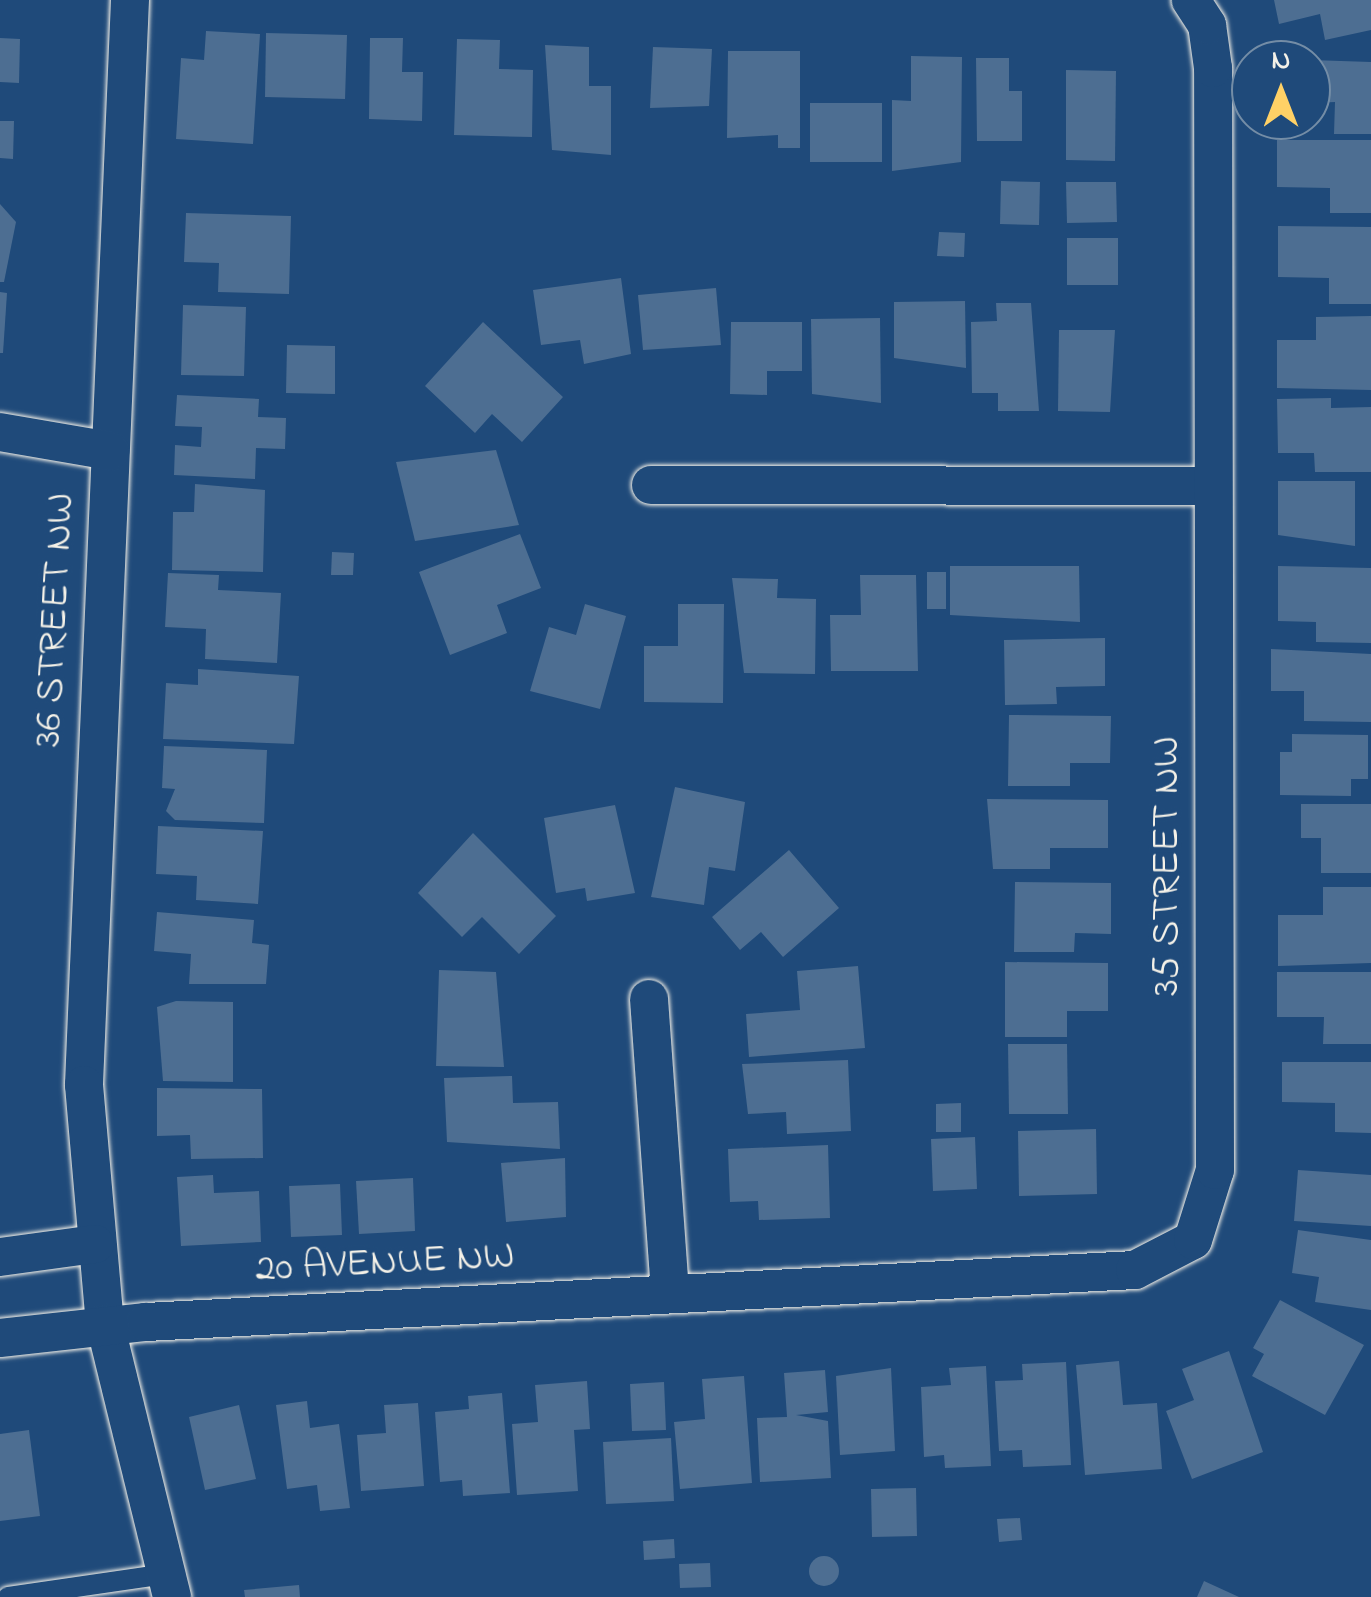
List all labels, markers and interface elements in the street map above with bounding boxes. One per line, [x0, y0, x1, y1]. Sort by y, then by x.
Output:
north arrow [1231, 40, 1331, 140]
text: N [1272, 41, 1290, 82]
street label: 36 STREET NW [25, 492, 87, 748]
street label: 35 STREET NW [1144, 736, 1192, 996]
street label: 20 AVENUE NW [254, 1233, 516, 1295]

